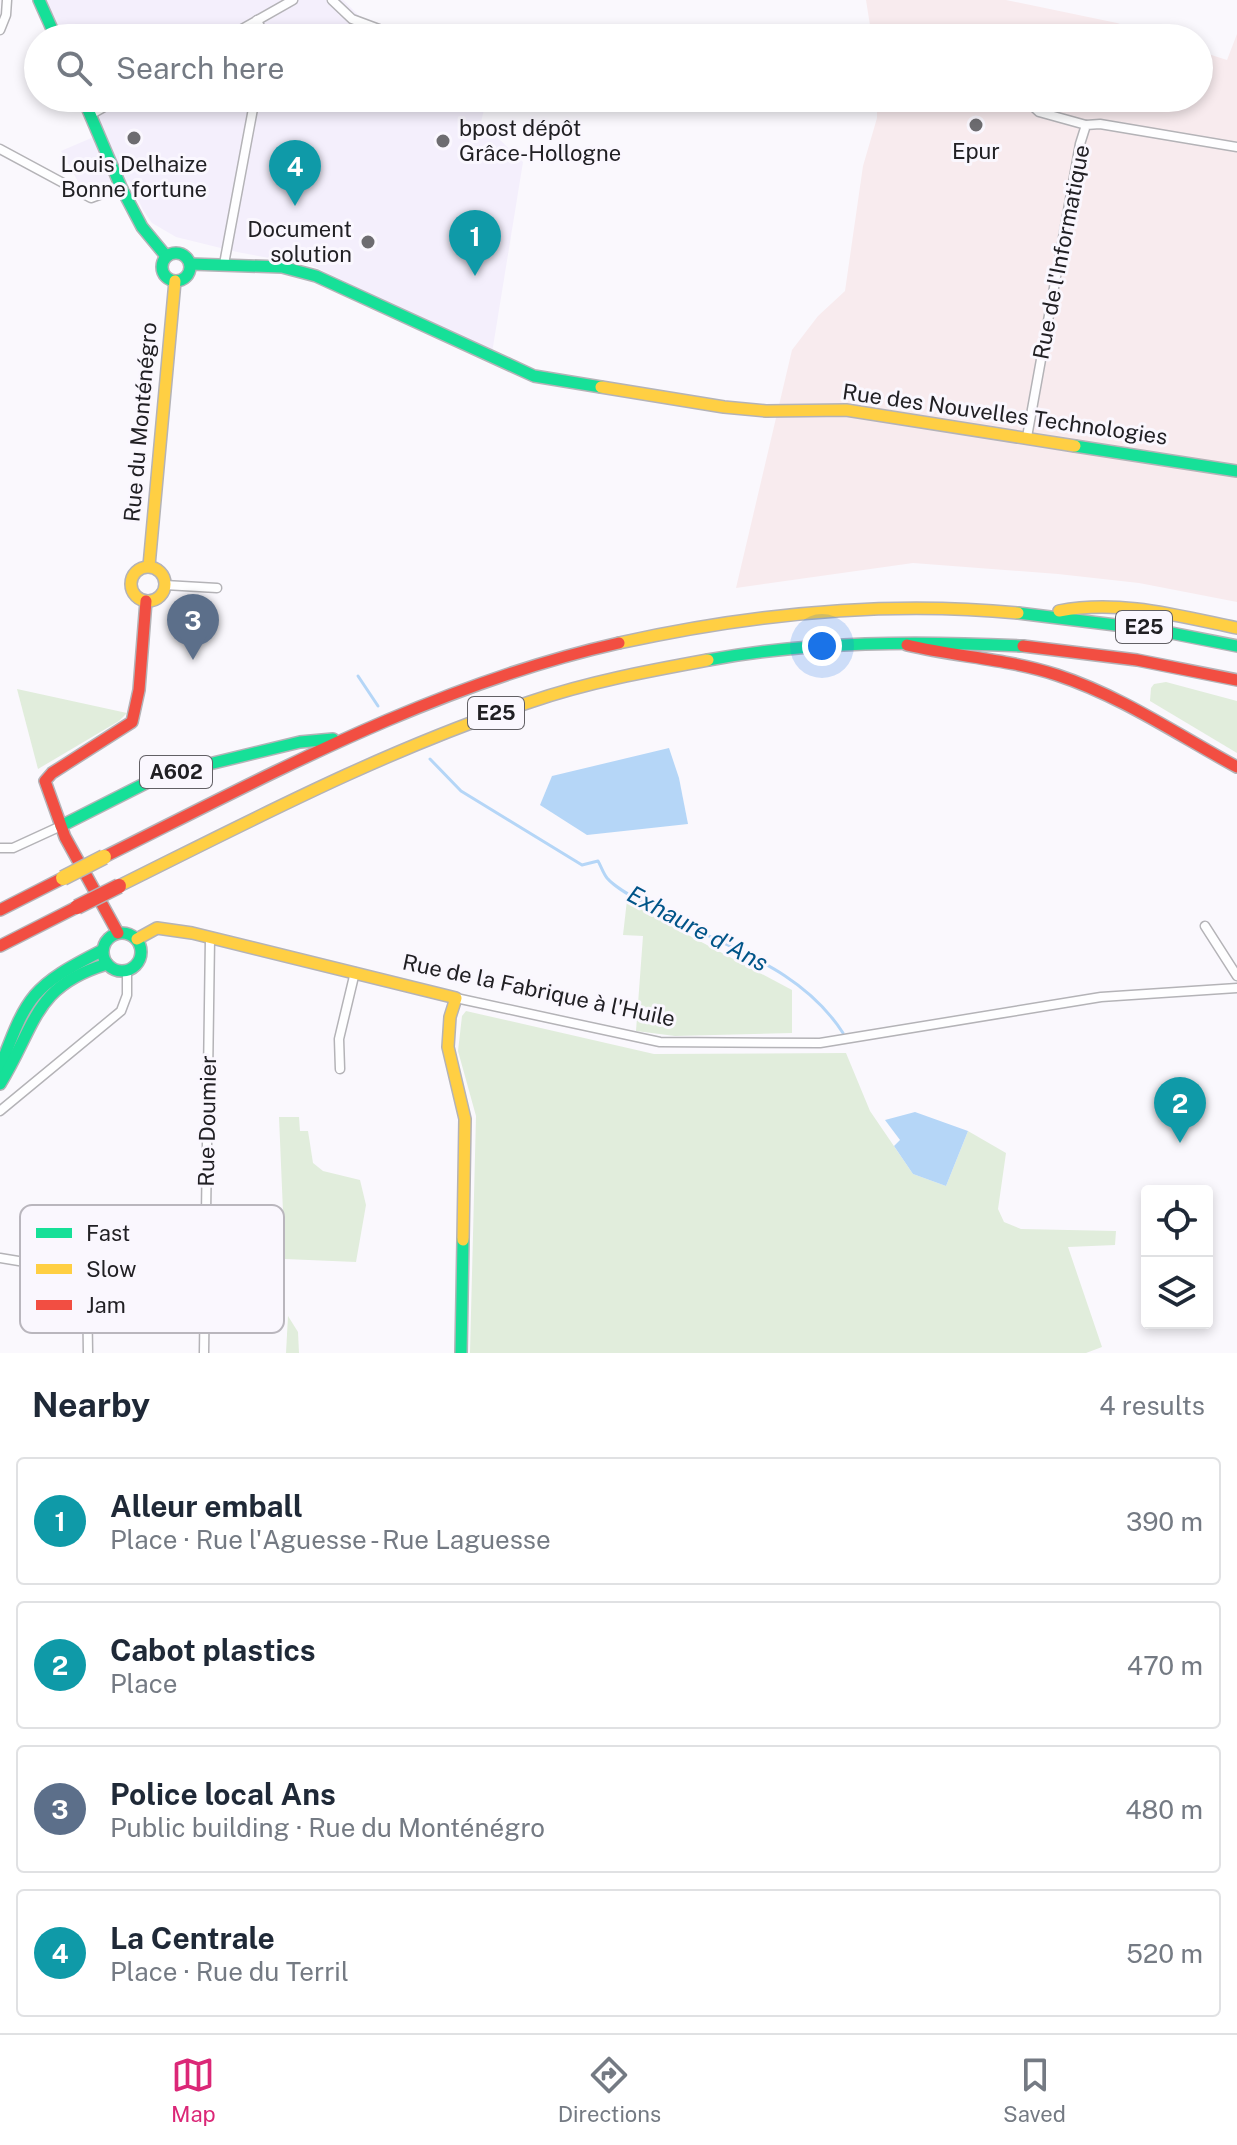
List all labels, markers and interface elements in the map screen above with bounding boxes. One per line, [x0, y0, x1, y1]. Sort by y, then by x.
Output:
search box [24, 24, 1213, 112]
icon: search [52, 46, 96, 90]
text: Search here [116, 50, 284, 86]
place label: bpost dépôt Grâce-Hollogne [459, 115, 621, 166]
marker: Epur [967, 116, 985, 134]
marker: Louis Delhaize Bonne fortune [125, 129, 143, 147]
marker: bpost dépôt Grâce-Hollogne [434, 132, 452, 150]
place label: Epur [952, 138, 1000, 164]
pin: 4 [269, 140, 321, 206]
street label: Rue de l'Informatique [1027, 143, 1095, 361]
place label: Louis Delhaize Bonne fortune [61, 151, 207, 202]
pin: 1 [449, 210, 501, 276]
place label: Document solution [247, 216, 352, 267]
marker: Document solution [359, 233, 377, 251]
street label: Rue du Monténégro [118, 321, 162, 523]
street label: Rue des Nouvelles Technologies [841, 378, 1169, 450]
pin: 3 [167, 594, 219, 660]
road number: E25 [1116, 611, 1172, 643]
your location [802, 626, 842, 666]
road number: E25 [468, 697, 524, 729]
road number: A602 [140, 756, 212, 788]
water label: Exhaure d'Ans [623, 879, 773, 977]
street label: Rue de la Fabrique à l'Huile [400, 948, 678, 1032]
street label: Rue Doumier [193, 1055, 221, 1187]
pin: 2 [1154, 1077, 1206, 1143]
map controls [1141, 1185, 1213, 1329]
button: locate [1141, 1185, 1213, 1257]
legend [20, 1205, 284, 1333]
text: Fast [86, 1220, 130, 1246]
text: Slow [86, 1256, 136, 1282]
button: layers [1141, 1257, 1213, 1329]
text: Jam [86, 1292, 126, 1318]
text: Nearby [32, 1385, 150, 1425]
text: 4 results [1099, 1390, 1205, 1421]
text: Alleur emball [110, 1488, 303, 1524]
text: 1 [54, 1506, 66, 1537]
text: 390 m [1126, 1506, 1203, 1537]
text: Place · Rue l'Aguesse - Rue Laguesse [110, 1524, 551, 1555]
text: Cabot plastics [110, 1632, 316, 1668]
text: 2 [52, 1650, 68, 1681]
text: 470 m [1127, 1650, 1203, 1681]
text: Place [110, 1668, 177, 1699]
text: Police local Ans [110, 1776, 336, 1812]
text: 3 [51, 1794, 69, 1825]
text: 480 m [1125, 1794, 1203, 1825]
text: Public building · Rue du Monténégro [110, 1812, 545, 1843]
text: La Centrale [110, 1920, 275, 1956]
text: 4 [51, 1938, 69, 1969]
text: 520 m [1126, 1938, 1203, 1969]
text: Place · Rue du Terril [110, 1956, 349, 1987]
tab: Map [171, 2053, 216, 2127]
tab: Directions [558, 2053, 661, 2127]
tab: Saved [1003, 2053, 1066, 2127]

